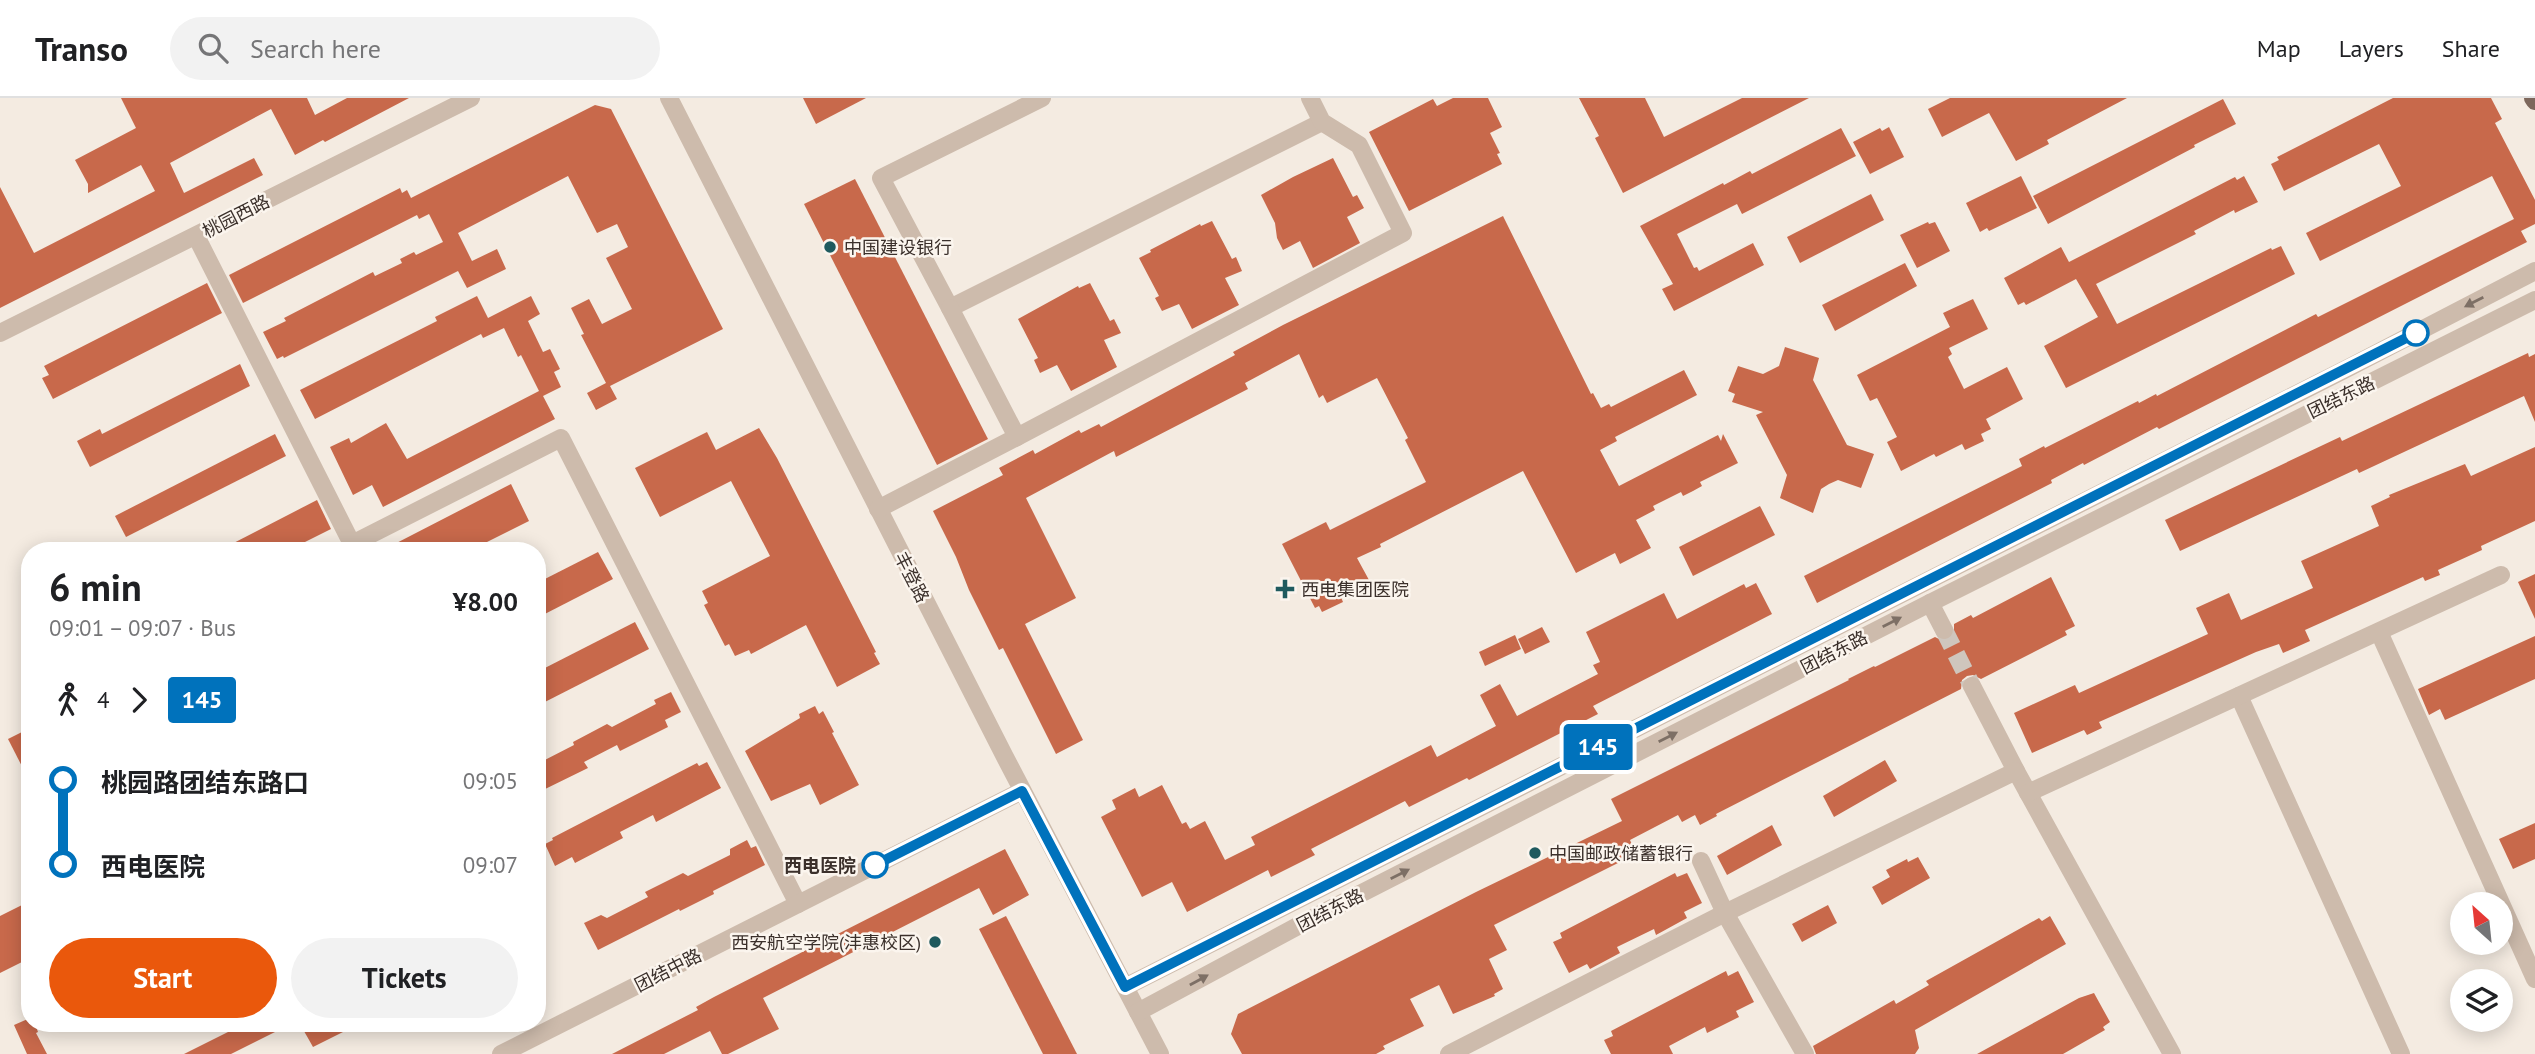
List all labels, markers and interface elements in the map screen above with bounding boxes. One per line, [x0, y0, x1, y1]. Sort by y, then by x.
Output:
search box [170, 17, 660, 80]
text: Transo [35, 27, 128, 70]
icon: search [194, 29, 232, 67]
text: Search here [250, 32, 381, 65]
text: Map [2257, 33, 2301, 64]
text: Layers [2339, 33, 2404, 64]
text: Share [2442, 33, 2500, 64]
street label: 桃园西路 [199, 189, 273, 243]
place label: 中国建设银行 [844, 236, 952, 259]
marker: 中国建设银行 [822, 239, 838, 255]
one-way arrow [2464, 296, 2484, 308]
unlabelled marker [2403, 320, 2429, 346]
street label: 团结东路 [2304, 371, 2378, 423]
street label: 丰登路 [889, 548, 935, 606]
text: 6 min [49, 562, 142, 611]
place label: 西电集团医院 [1301, 578, 1409, 601]
marker: 西电集团医院 [1275, 579, 1295, 599]
text: ¥8.00 [453, 585, 518, 618]
text: 09:01 – 09:07 · Bus [49, 613, 236, 642]
one-way arrow [1882, 616, 1902, 628]
street label: 团结东路 [1797, 625, 1871, 679]
icon: walk [49, 681, 87, 719]
icon: forward [120, 681, 158, 719]
text: 145 [182, 684, 222, 715]
text: 4 [97, 685, 110, 714]
line badge: 145 [1558, 724, 1638, 770]
text: 145 [1578, 731, 1618, 762]
one-way arrow [1658, 731, 1678, 742]
text: 桃园路团结东路口 [101, 766, 309, 799]
text: 09:05 [463, 766, 518, 795]
place label: 中国邮政储蓄银行 [1549, 842, 1693, 865]
marker: 中国邮政储蓄银行 [1527, 845, 1543, 861]
text: 西电医院 [101, 850, 205, 883]
text: 09:07 [463, 850, 518, 879]
marker: 西电医院 [862, 852, 888, 878]
place label: 西电医院 [784, 854, 856, 877]
one-way arrow [1390, 868, 1410, 879]
street label: 团结东路 [1293, 883, 1367, 937]
north arrow [2450, 892, 2513, 956]
map controls [2450, 892, 2513, 1032]
place label: 西安航空学院(沣惠校区) [731, 931, 921, 954]
marker: 西安航空学院(沣惠校区) [927, 934, 943, 950]
button: Start [49, 938, 277, 1018]
button: Tickets [291, 938, 518, 1018]
street label: 团结中路 [631, 943, 705, 997]
button: layers [2450, 969, 2513, 1032]
one-way arrow [1189, 974, 1208, 986]

